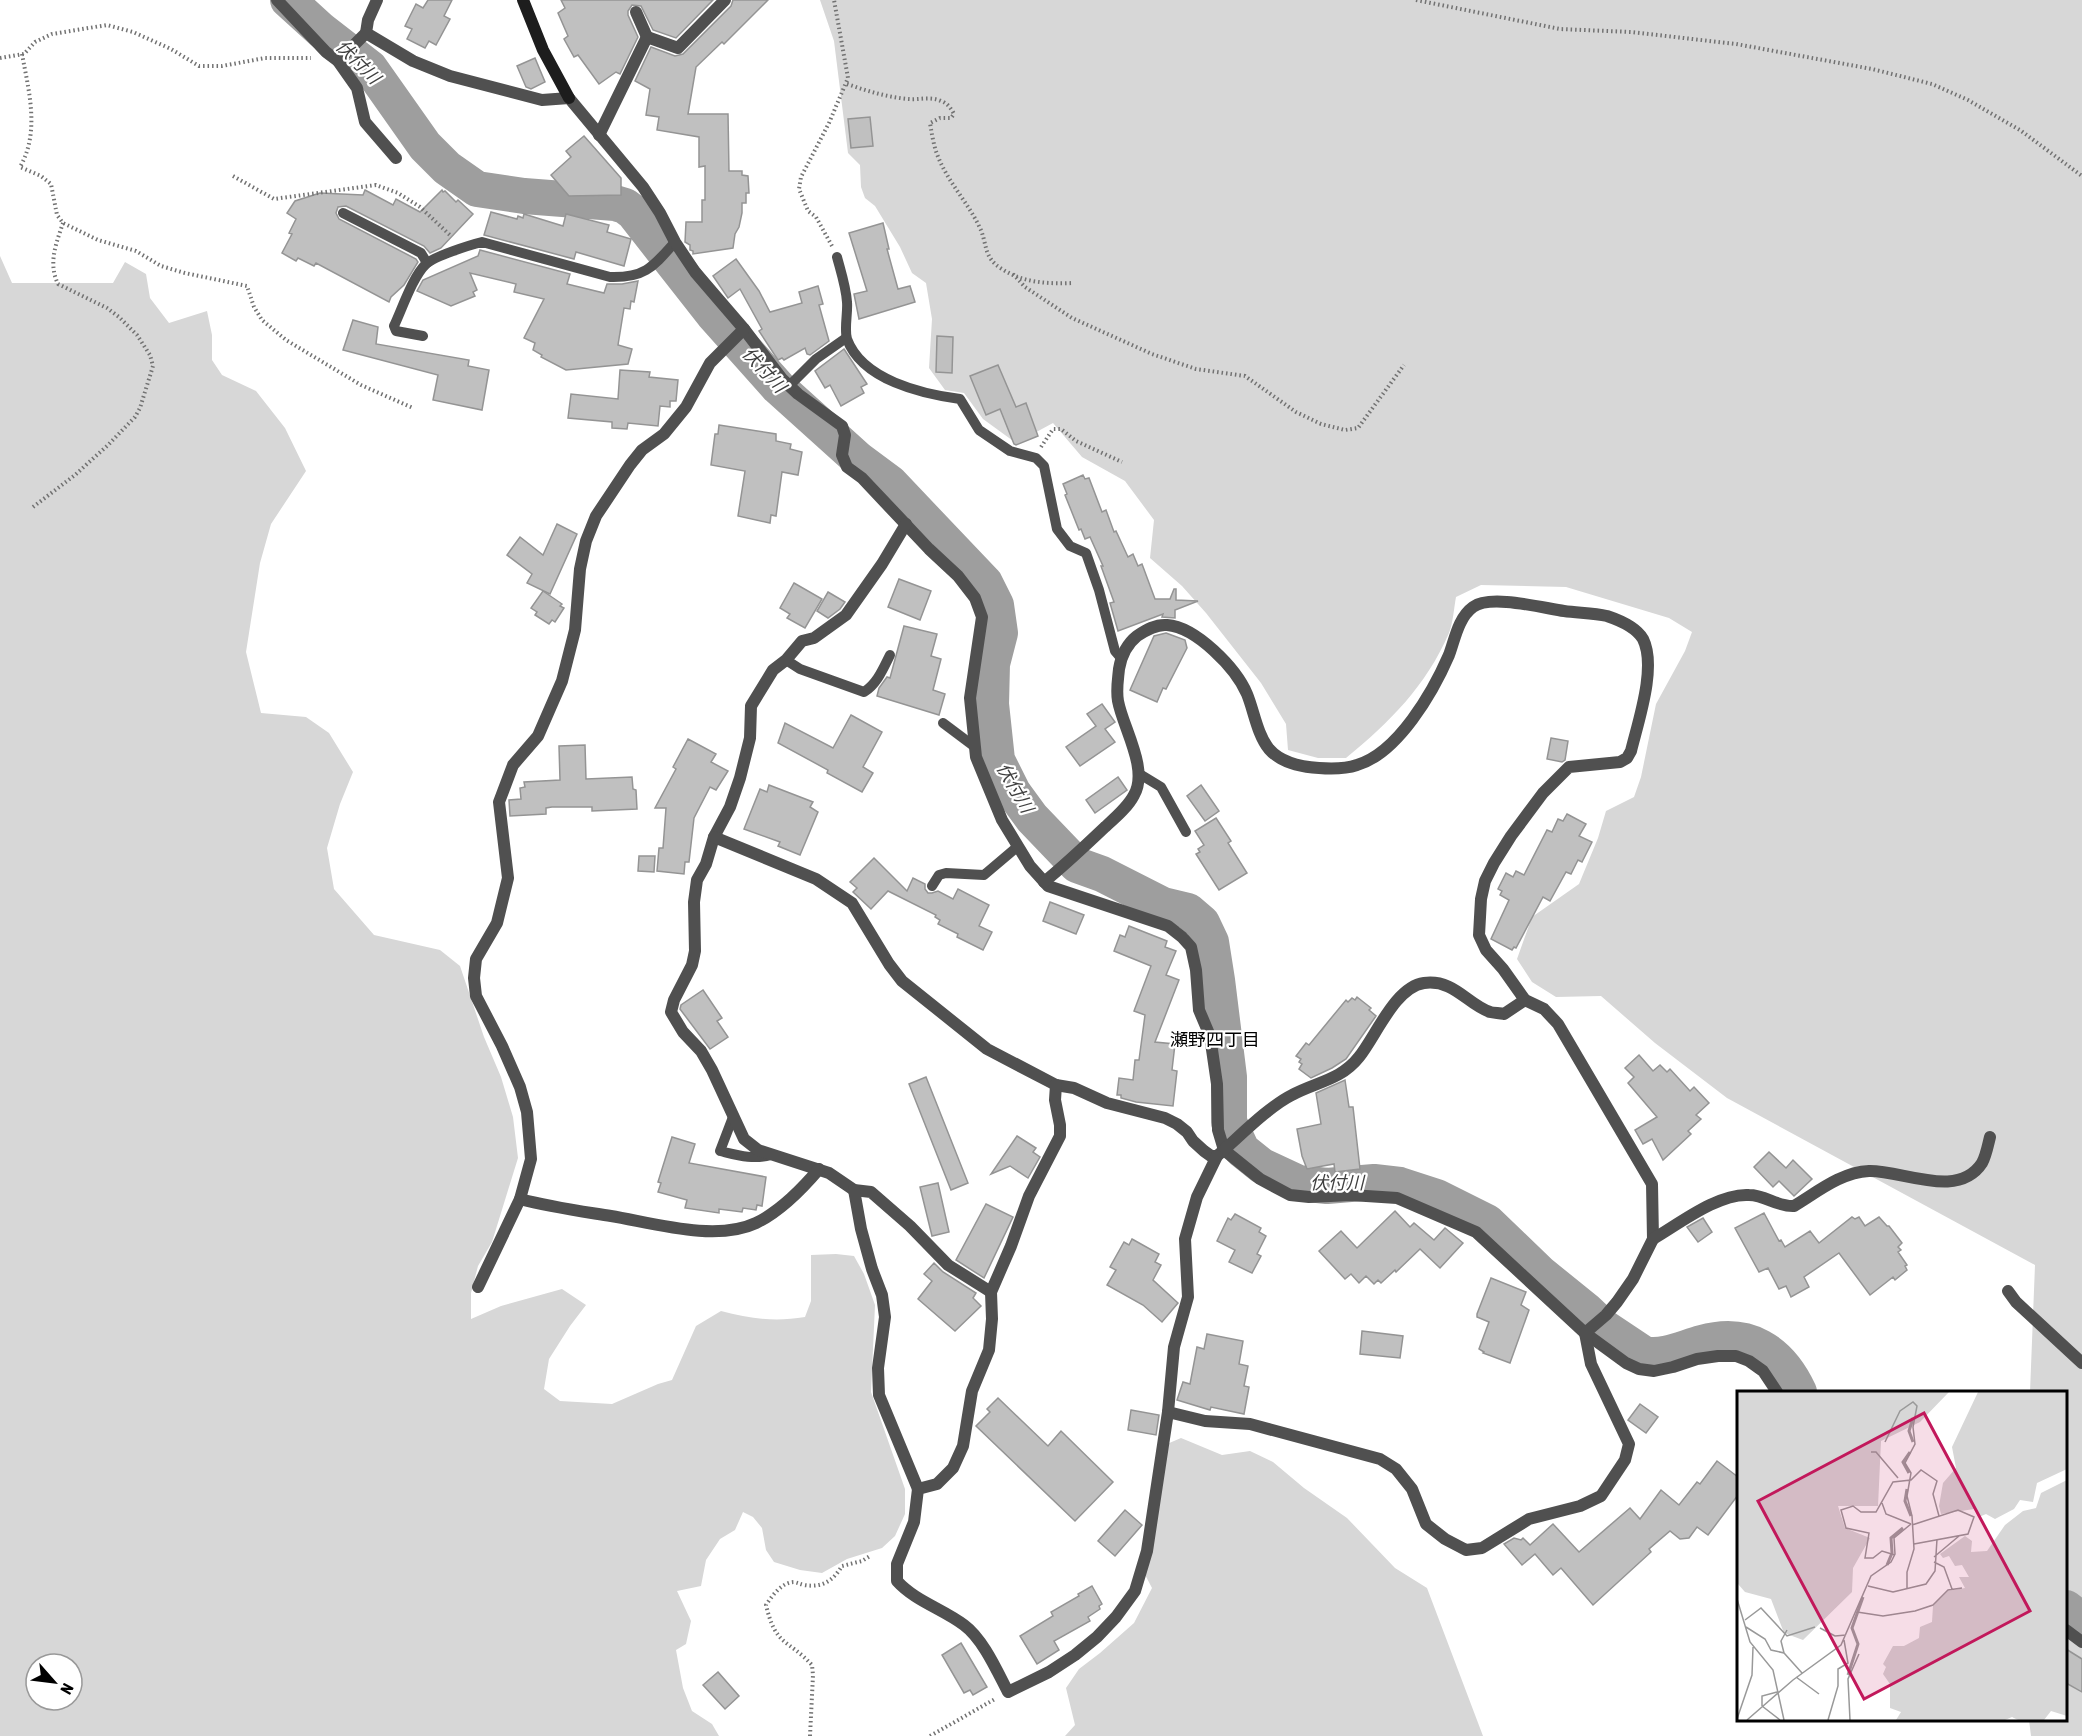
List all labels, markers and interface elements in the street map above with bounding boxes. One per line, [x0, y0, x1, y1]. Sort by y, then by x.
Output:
water label: 伏付川 [332, 35, 386, 90]
water label: 伏付川 [738, 343, 792, 398]
water label: 伏付川 [993, 759, 1039, 818]
district label: 瀬野四丁目 [1170, 1029, 1260, 1050]
water label: 伏付川 [1310, 1172, 1366, 1193]
inset map [1737, 1391, 2067, 1721]
north arrow [24, 1652, 84, 1712]
text: N [57, 1681, 77, 1697]

